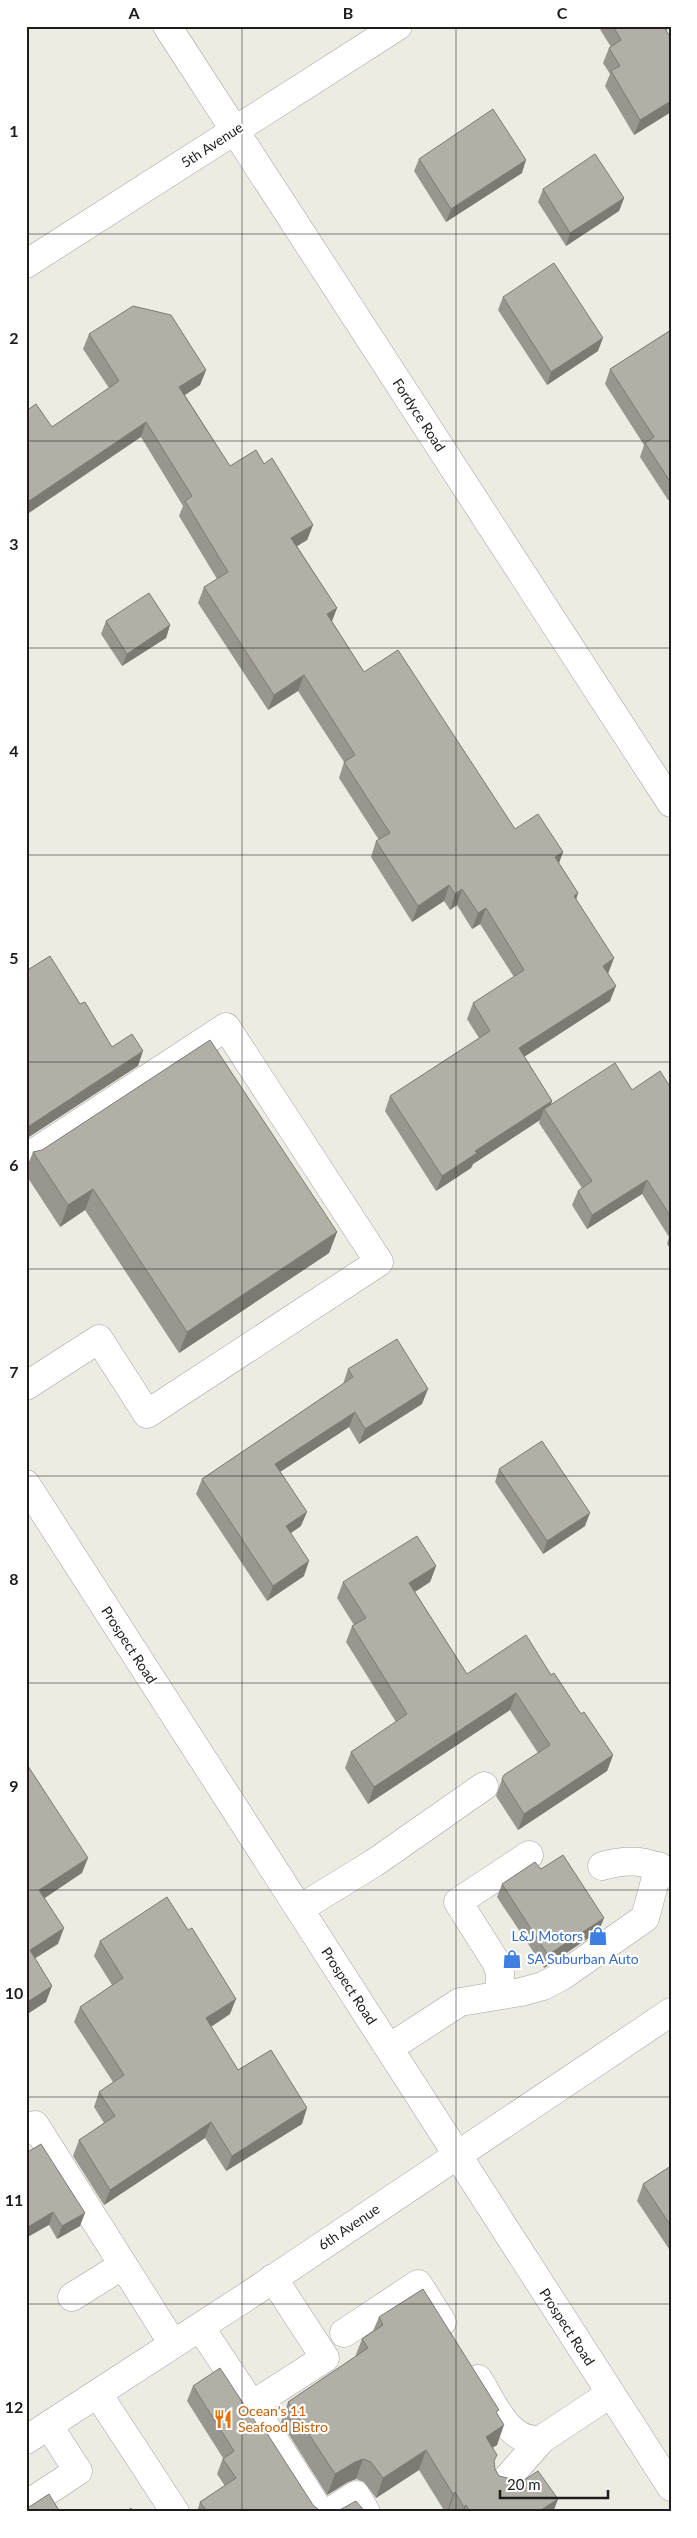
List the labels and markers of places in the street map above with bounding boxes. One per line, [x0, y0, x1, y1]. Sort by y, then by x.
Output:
shop icon: L&J Motors [587, 1925, 609, 1947]
place label: L&J Motors [512, 1927, 583, 1944]
shop icon: SA Suburban Auto [501, 1948, 523, 1970]
place label: SA Suburban Auto [527, 1950, 639, 1967]
place label: Ocean's 11 Seafood Bistro [238, 2402, 328, 2435]
restaurant icon: Ocean's 11 Seafood Bistro [212, 2408, 234, 2430]

